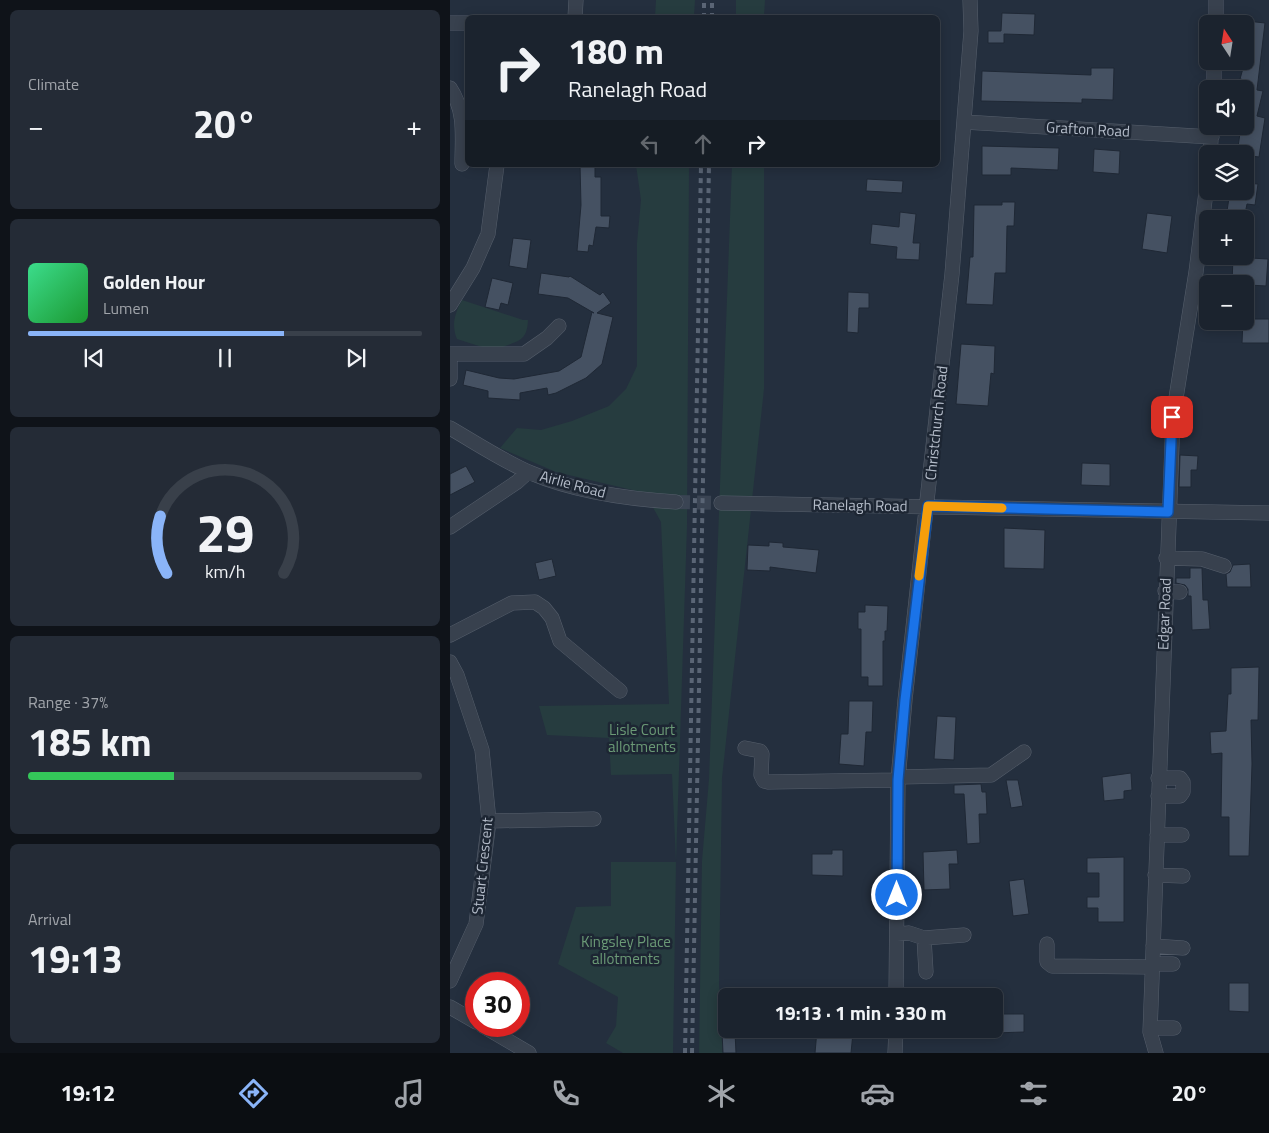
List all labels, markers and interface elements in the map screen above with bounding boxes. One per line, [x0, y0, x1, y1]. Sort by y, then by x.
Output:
north arrow [1199, 15, 1254, 70]
map controls [1199, 15, 1254, 330]
text: 180 m [568, 24, 664, 78]
icon: right [485, 35, 550, 100]
text: Climate [28, 72, 79, 96]
text: Ranelagh Road [568, 72, 707, 106]
button: sound [1199, 80, 1254, 135]
text: 20° [193, 95, 257, 153]
text: − [28, 104, 44, 147]
text: + [406, 104, 422, 147]
street label: Grafton Road [1045, 115, 1131, 143]
icon: left [636, 130, 664, 158]
icon: ahead [689, 130, 717, 158]
icon: right [742, 130, 770, 158]
button: layers [1199, 145, 1254, 200]
button: + [1199, 210, 1254, 265]
text: Golden Hour [103, 267, 205, 296]
button: − [1199, 275, 1254, 330]
text: Lumen [103, 296, 149, 320]
icon: previous [80, 344, 108, 372]
icon: pause [211, 344, 239, 372]
icon: next [342, 344, 370, 372]
street label: Christchurch Road [919, 365, 953, 481]
pin [1151, 396, 1193, 438]
icon: arrive [1158, 403, 1186, 431]
street label: Airlie Road [537, 464, 609, 504]
text: 29 [196, 493, 254, 572]
street label: Ranelagh Road [812, 493, 908, 517]
text: km/h [205, 558, 245, 585]
street label: Edgar Road [1151, 577, 1177, 651]
text: Range · 37% [28, 690, 108, 714]
text: 185 km [28, 713, 152, 771]
park label: Lisle Court allotments [608, 718, 676, 758]
street label: Stuart Crescent [465, 816, 499, 916]
position arrow [870, 868, 922, 920]
text: Arrival [28, 907, 71, 931]
text: 19:13 [28, 930, 123, 988]
park label: Kingsley Place allotments [581, 930, 671, 970]
speed limit sign: 30 [465, 972, 530, 1037]
text: 19:13 · 1 min · 330 m [774, 998, 947, 1027]
text: 19:12 [60, 1076, 115, 1110]
icon: directions [236, 1076, 271, 1111]
icon: music [392, 1076, 427, 1111]
icon: phone [548, 1076, 583, 1111]
icon: climate [704, 1076, 739, 1111]
icon: car [860, 1076, 895, 1111]
icon: filters [1016, 1076, 1051, 1111]
text: 20° [1171, 1076, 1208, 1110]

